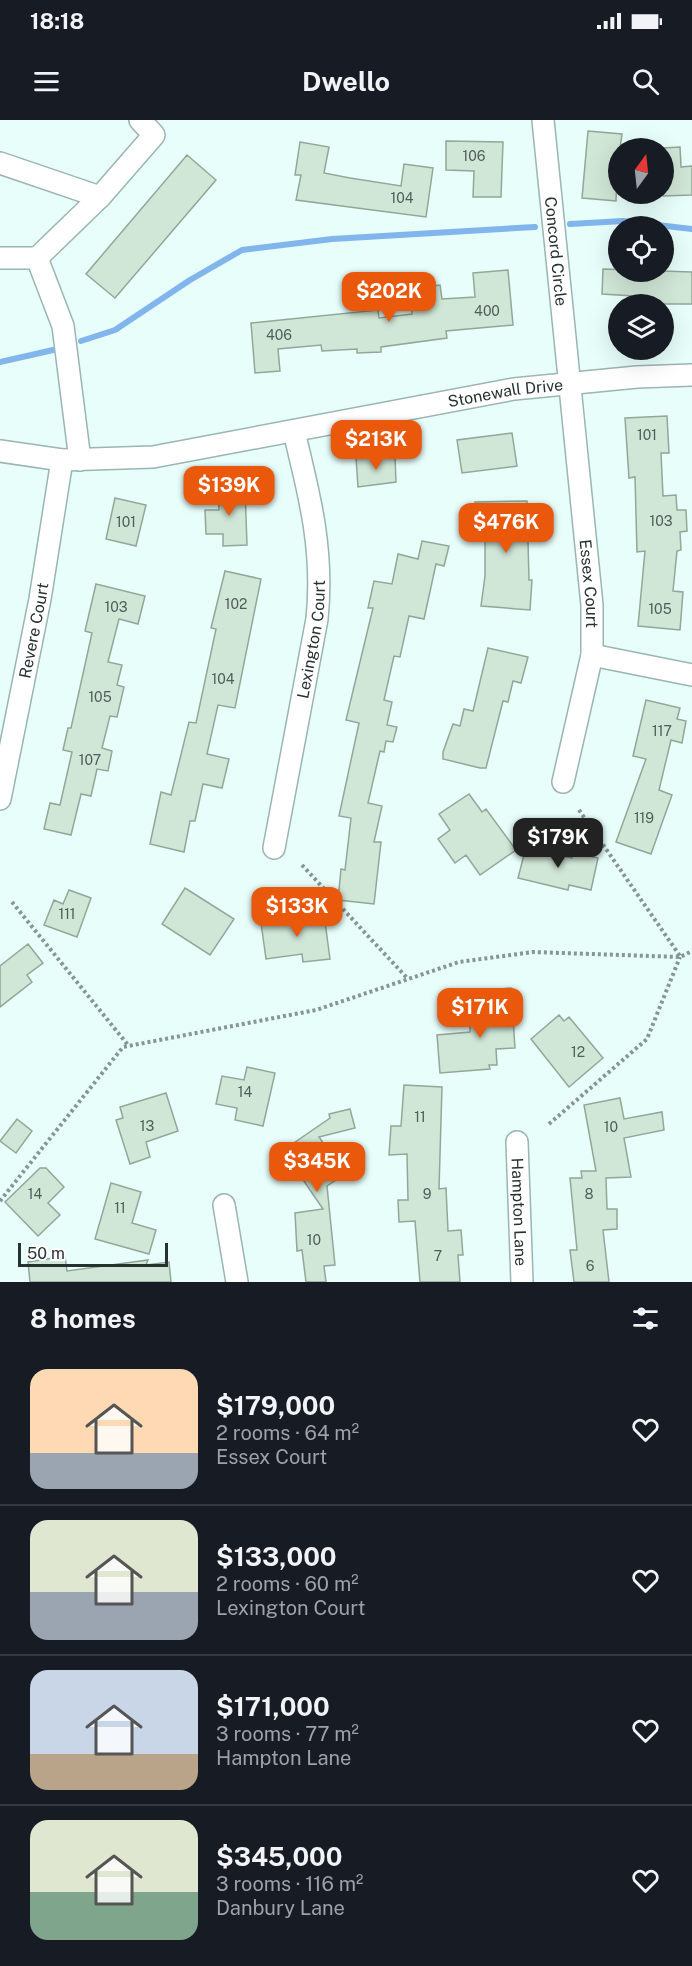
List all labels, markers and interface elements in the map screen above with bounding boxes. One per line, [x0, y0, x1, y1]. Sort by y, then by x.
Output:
text: 18:18 [30, 8, 84, 34]
icon: menu [30, 65, 63, 98]
text: Dwello [302, 65, 390, 97]
icon: search [629, 65, 662, 98]
north arrow [608, 138, 674, 204]
map controls [608, 138, 674, 360]
house number: 106 [463, 148, 486, 164]
house number: 104 [390, 190, 414, 206]
street label: Concord Circle [541, 196, 571, 307]
button: locate [608, 216, 674, 282]
pin: $202K [347, 272, 431, 323]
text: $202K [356, 279, 422, 303]
button: layers [608, 294, 674, 360]
house number: 400 [474, 303, 500, 319]
house number: 406 [266, 327, 292, 343]
street label: Stonewall Drive [446, 375, 564, 411]
pin: $213K [334, 420, 418, 471]
text: $213K [345, 427, 407, 451]
house number: 101 [637, 427, 657, 443]
pin: $139K [187, 466, 271, 517]
text: $139K [198, 473, 260, 497]
pin: $476K [464, 503, 548, 554]
text: $476K [473, 510, 539, 534]
house number: 103 [650, 513, 673, 529]
house number: 101 [116, 514, 136, 530]
street label: Essex Court [575, 538, 601, 628]
street label: Lexington Court [293, 580, 329, 700]
street label: Revere Court [15, 581, 52, 680]
house number: 102 [225, 596, 247, 612]
house number: 103 [105, 599, 128, 615]
house number: 105 [648, 601, 672, 617]
house number: 104 [211, 671, 235, 687]
house number: 105 [88, 689, 112, 705]
house number: 117 [652, 723, 672, 739]
house number: 107 [79, 752, 101, 768]
house number: 119 [634, 810, 654, 826]
pin: $179K [516, 818, 600, 869]
text: $179K [527, 825, 589, 849]
pin: $133K [255, 887, 339, 938]
text: $133K [265, 894, 329, 918]
house number: 111 [58, 906, 76, 922]
pin: $171K [438, 988, 522, 1039]
text: $171K [451, 995, 509, 1019]
house number: 12 [571, 1044, 585, 1060]
house number: 14 [238, 1084, 252, 1100]
house number: 11 [414, 1109, 426, 1125]
house number: 13 [140, 1118, 154, 1134]
house number: 10 [604, 1119, 618, 1135]
pin: $345K [275, 1142, 359, 1193]
text: $345K [283, 1149, 351, 1173]
street label: Hampton Lane [508, 1157, 530, 1267]
house number: 14 [28, 1186, 42, 1202]
house number: 9 [423, 1186, 432, 1202]
house number: 8 [584, 1186, 594, 1202]
house number: 11 [114, 1200, 126, 1216]
house number: 10 [307, 1232, 321, 1248]
scale bar [18, 1240, 168, 1268]
text: 50 m [27, 1244, 65, 1263]
house number: 7 [434, 1248, 442, 1264]
house number: 6 [586, 1258, 595, 1274]
icon: filters [629, 1302, 662, 1335]
text: 8 homes [30, 1303, 136, 1334]
text: $179,000 [216, 1390, 335, 1421]
icon: home [78, 1393, 150, 1465]
icon: heart [629, 1413, 662, 1446]
text: 2 rooms · 64 m² [216, 1421, 359, 1445]
text: Essex Court [216, 1445, 327, 1469]
text: $133,000 [216, 1541, 337, 1572]
icon: home [78, 1544, 150, 1616]
icon: heart [629, 1564, 662, 1597]
text: 2 rooms · 60 m² [216, 1572, 359, 1596]
text: Lexington Court [216, 1596, 366, 1620]
text: $171,000 [216, 1691, 330, 1722]
icon: home [78, 1694, 150, 1766]
icon: heart [629, 1714, 662, 1747]
text: 3 rooms · 77 m² [216, 1722, 359, 1746]
text: Hampton Lane [216, 1746, 351, 1770]
text: $345,000 [216, 1841, 343, 1872]
icon: home [78, 1844, 150, 1916]
icon: heart [629, 1864, 662, 1897]
text: 3 rooms · 116 m² [216, 1872, 363, 1896]
text: Danbury Lane [216, 1896, 345, 1920]

